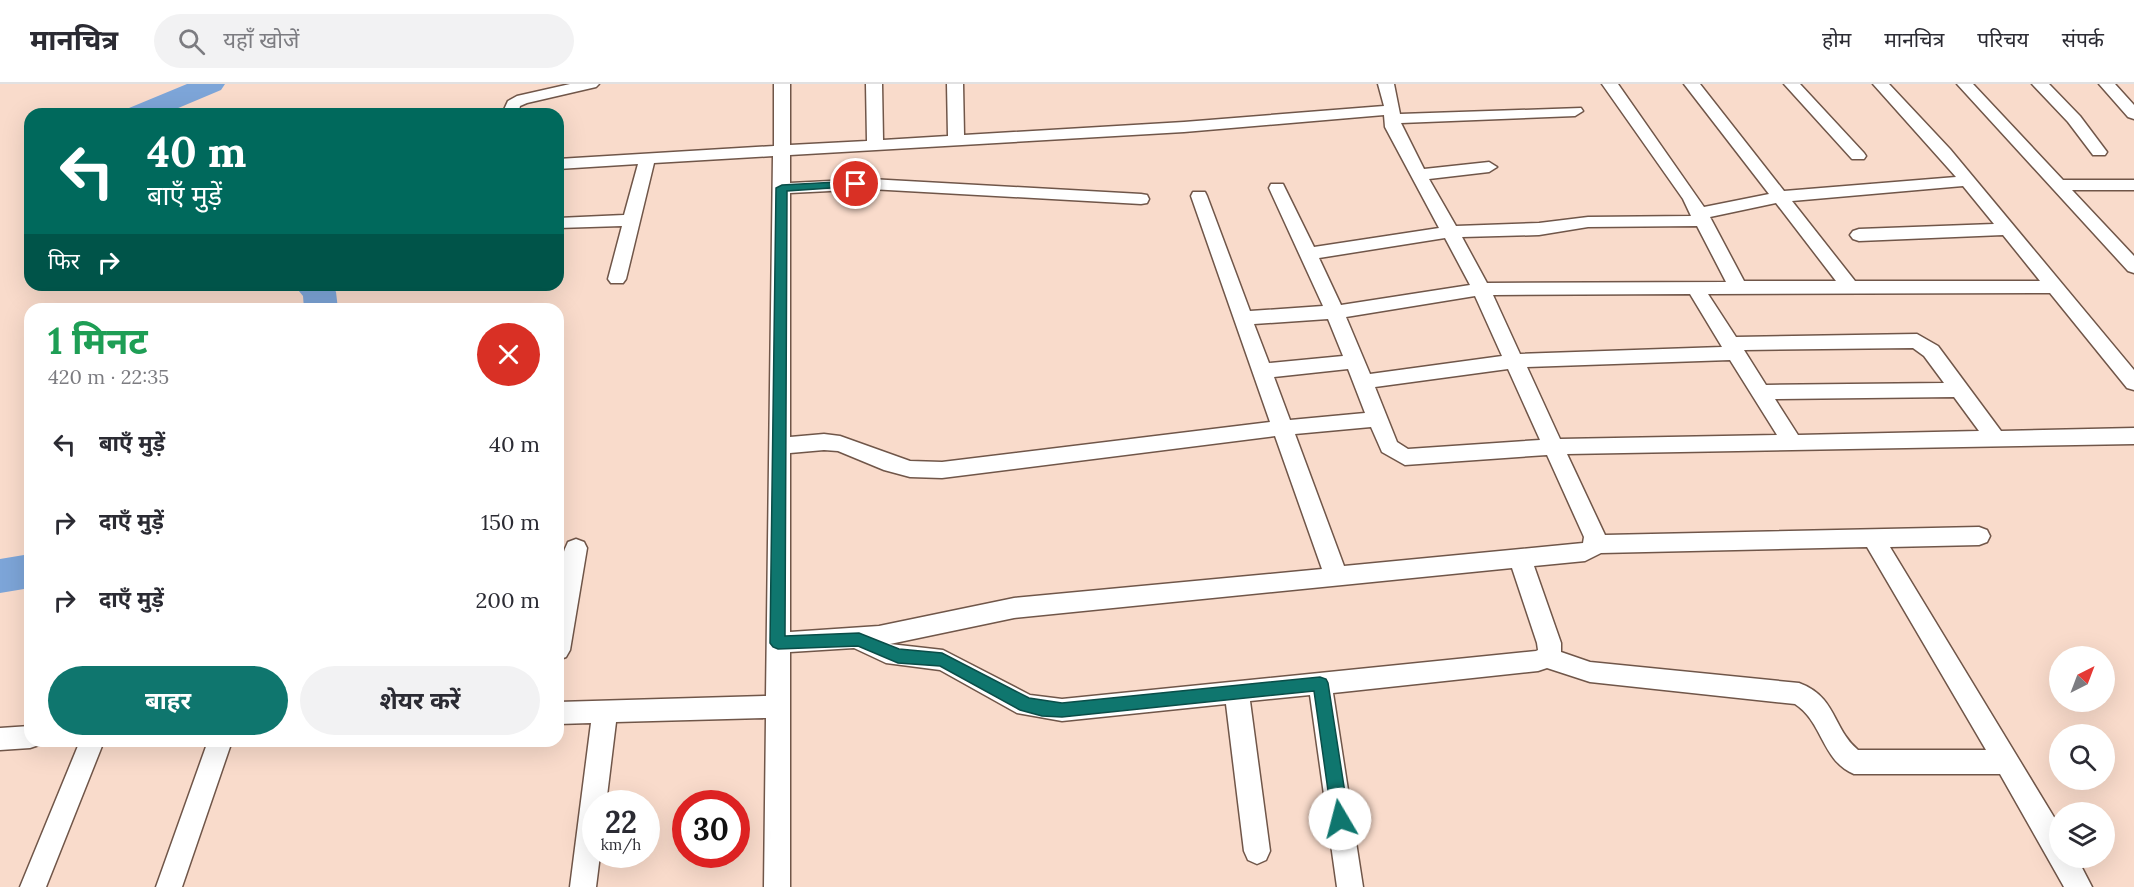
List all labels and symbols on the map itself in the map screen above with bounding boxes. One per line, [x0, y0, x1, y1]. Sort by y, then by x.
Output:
pin [830, 158, 881, 209]
north arrow [2049, 646, 2115, 712]
position arrow [1308, 787, 1372, 851]
speed limit sign: 30 [672, 790, 750, 868]

